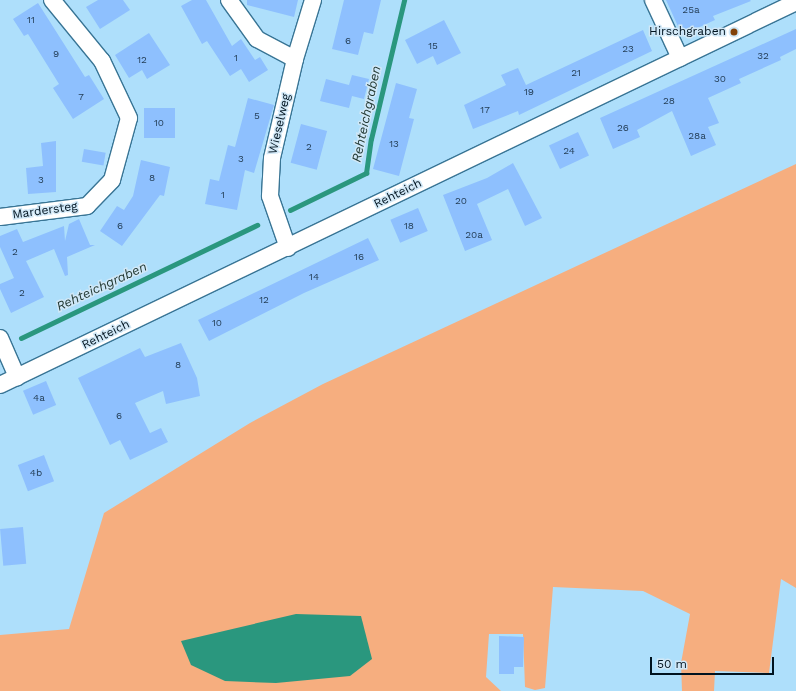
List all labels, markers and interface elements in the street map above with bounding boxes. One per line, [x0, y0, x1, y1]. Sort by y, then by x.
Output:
house number: 25a [682, 4, 700, 16]
house number: 11 [27, 14, 35, 26]
place label: Hirschgraben [649, 25, 726, 39]
marker: Hirschgraben [729, 27, 739, 37]
house number: 6 [345, 35, 351, 47]
house number: 15 [428, 40, 438, 52]
house number: 23 [622, 43, 634, 55]
house number: 9 [53, 48, 59, 60]
house number: 32 [757, 50, 769, 62]
house number: 1 [234, 52, 238, 64]
house number: 12 [137, 54, 147, 66]
water label: Rehteichgraben [349, 64, 385, 164]
house number: 21 [571, 67, 581, 79]
house number: 30 [714, 73, 726, 85]
house number: 19 [524, 86, 534, 98]
house number: 7 [78, 91, 84, 103]
street label: Wieselweg [266, 92, 294, 156]
house number: 28 [663, 95, 675, 107]
house number: 17 [480, 104, 490, 116]
house number: 5 [254, 110, 260, 122]
house number: 10 [154, 117, 164, 129]
house number: 26 [617, 122, 629, 134]
house number: 28a [688, 130, 706, 142]
house number: 13 [389, 138, 399, 150]
house number: 2 [306, 141, 312, 153]
house number: 24 [563, 145, 575, 157]
house number: 3 [238, 153, 244, 165]
house number: 8 [149, 172, 155, 184]
house number: 3 [38, 174, 44, 186]
street label: Rehteich [372, 176, 424, 212]
house number: 1 [221, 189, 225, 201]
house number: 20 [455, 195, 467, 207]
street label: Mardersteg [12, 199, 78, 223]
house number: 6 [117, 220, 123, 232]
house number: 18 [404, 220, 414, 232]
house number: 20a [465, 229, 483, 241]
house number: 2 [12, 246, 18, 258]
house number: 16 [354, 251, 364, 263]
water label: Rehteichgraben [54, 259, 150, 315]
house number: 14 [309, 271, 319, 283]
house number: 2 [19, 287, 25, 299]
house number: 12 [259, 294, 269, 306]
street label: Rehteich [80, 317, 132, 353]
house number: 10 [212, 317, 222, 329]
house number: 8 [175, 359, 181, 371]
house number: 4a [33, 392, 45, 404]
house number: 6 [116, 410, 122, 422]
house number: 4b [30, 467, 42, 479]
scale bar [652, 649, 776, 675]
text: 50 m [657, 657, 687, 671]

